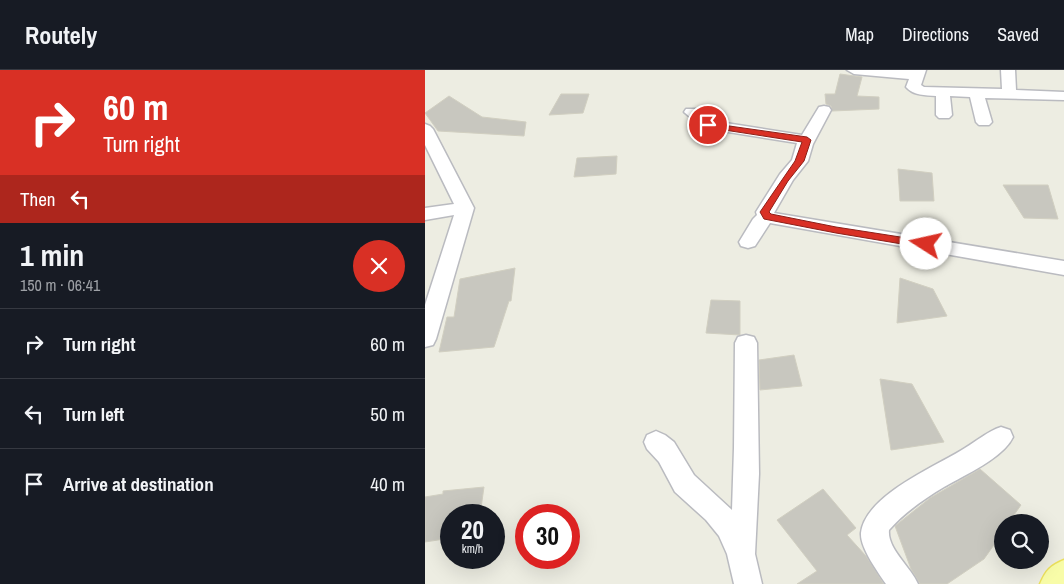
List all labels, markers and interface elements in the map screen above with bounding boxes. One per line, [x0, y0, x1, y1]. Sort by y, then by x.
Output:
text: Routely [25, 19, 97, 51]
text: Map [845, 22, 874, 47]
text: Directions [902, 22, 969, 47]
text: Saved [997, 22, 1039, 47]
text: 60 m [103, 84, 168, 131]
icon: right [20, 90, 85, 155]
pin [687, 104, 729, 146]
icon: arrive [694, 111, 722, 139]
text: Turn right [103, 129, 180, 159]
icon: left [66, 185, 94, 213]
text: Then [20, 186, 56, 212]
position arrow [899, 217, 951, 269]
text: 1 min [20, 235, 84, 275]
button: close [353, 240, 405, 292]
text: 150 m · 06:41 [20, 274, 100, 296]
icon: right [20, 330, 48, 358]
text: Turn right [63, 331, 135, 357]
text: 60 m [370, 331, 405, 357]
icon: left [20, 400, 48, 428]
text: Turn left [63, 401, 124, 427]
text: 50 m [370, 401, 405, 427]
icon: arrive [20, 470, 48, 498]
text: Arrive at destination [63, 471, 214, 497]
text: 40 m [370, 471, 405, 497]
speed limit sign: 30 [515, 504, 580, 569]
text: 20 [461, 513, 484, 547]
map controls [994, 514, 1049, 569]
button: search [994, 514, 1049, 569]
text: km/h [462, 541, 483, 557]

